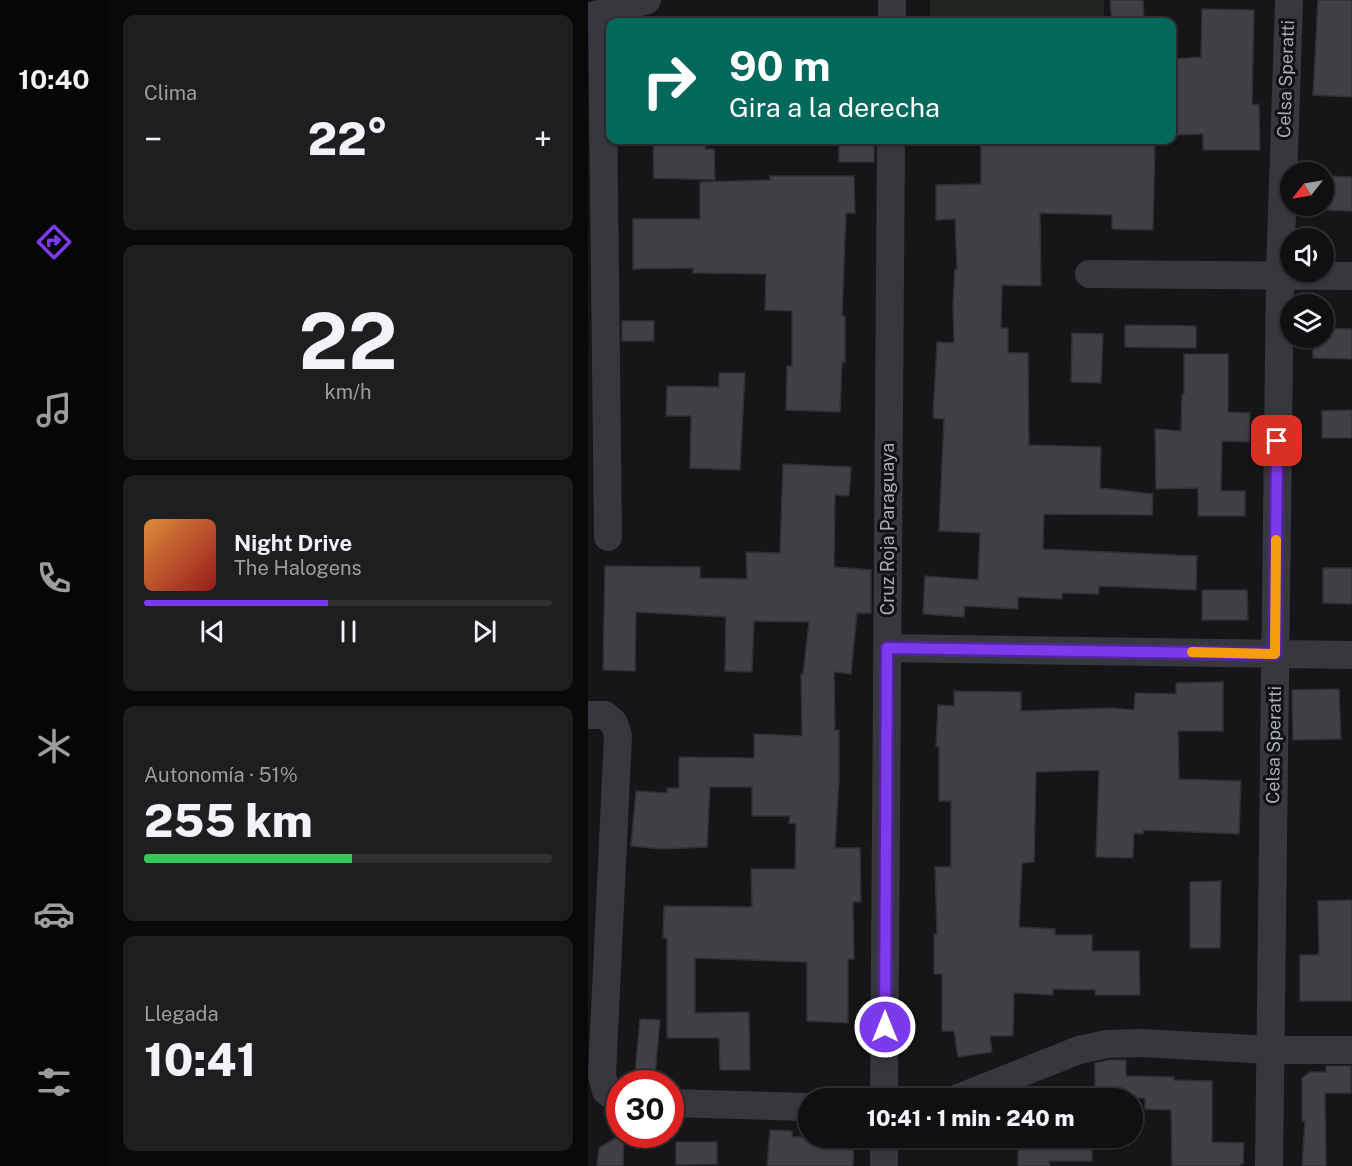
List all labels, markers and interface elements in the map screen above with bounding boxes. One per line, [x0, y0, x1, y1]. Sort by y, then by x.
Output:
street label: Celsa Speratti [1273, 20, 1298, 138]
text: 90 m [729, 41, 831, 90]
icon: right [630, 42, 708, 120]
text: 10:40 [18, 63, 90, 95]
text: Clima [144, 81, 197, 105]
text: Gira a la derecha [729, 91, 940, 123]
text: 22° [308, 112, 388, 165]
text: − [144, 120, 162, 158]
text: + [534, 120, 552, 158]
north arrow [1280, 162, 1334, 216]
map controls [1280, 162, 1334, 348]
icon: directions [33, 221, 75, 263]
button: sound [1280, 228, 1334, 282]
button: layers [1280, 294, 1334, 348]
text: 22 [298, 295, 398, 387]
text: km/h [324, 380, 372, 404]
icon: music [33, 389, 75, 431]
pin [1251, 415, 1302, 466]
icon: arrive [1260, 424, 1293, 457]
street label: Cruz Roja Paraguaya [877, 443, 898, 615]
text: Night Drive [234, 530, 352, 556]
text: The Halogens [234, 556, 362, 580]
icon: phone [33, 557, 75, 599]
icon: previous [196, 615, 229, 648]
icon: pause [332, 615, 365, 648]
icon: next [468, 615, 501, 648]
street label: Celsa Speratti [1262, 686, 1285, 804]
icon: climate [33, 725, 75, 767]
text: Autonomía · 51% [144, 763, 298, 787]
text: 255 km [144, 794, 313, 847]
icon: car [33, 893, 75, 935]
position arrow [853, 995, 917, 1059]
text: Llegada [144, 1002, 219, 1026]
text: 10:41 [144, 1033, 256, 1086]
icon: filters [33, 1061, 75, 1103]
speed limit sign: 30 [606, 1070, 684, 1148]
text: 10:41 · 1 min · 240 m [866, 1105, 1075, 1131]

